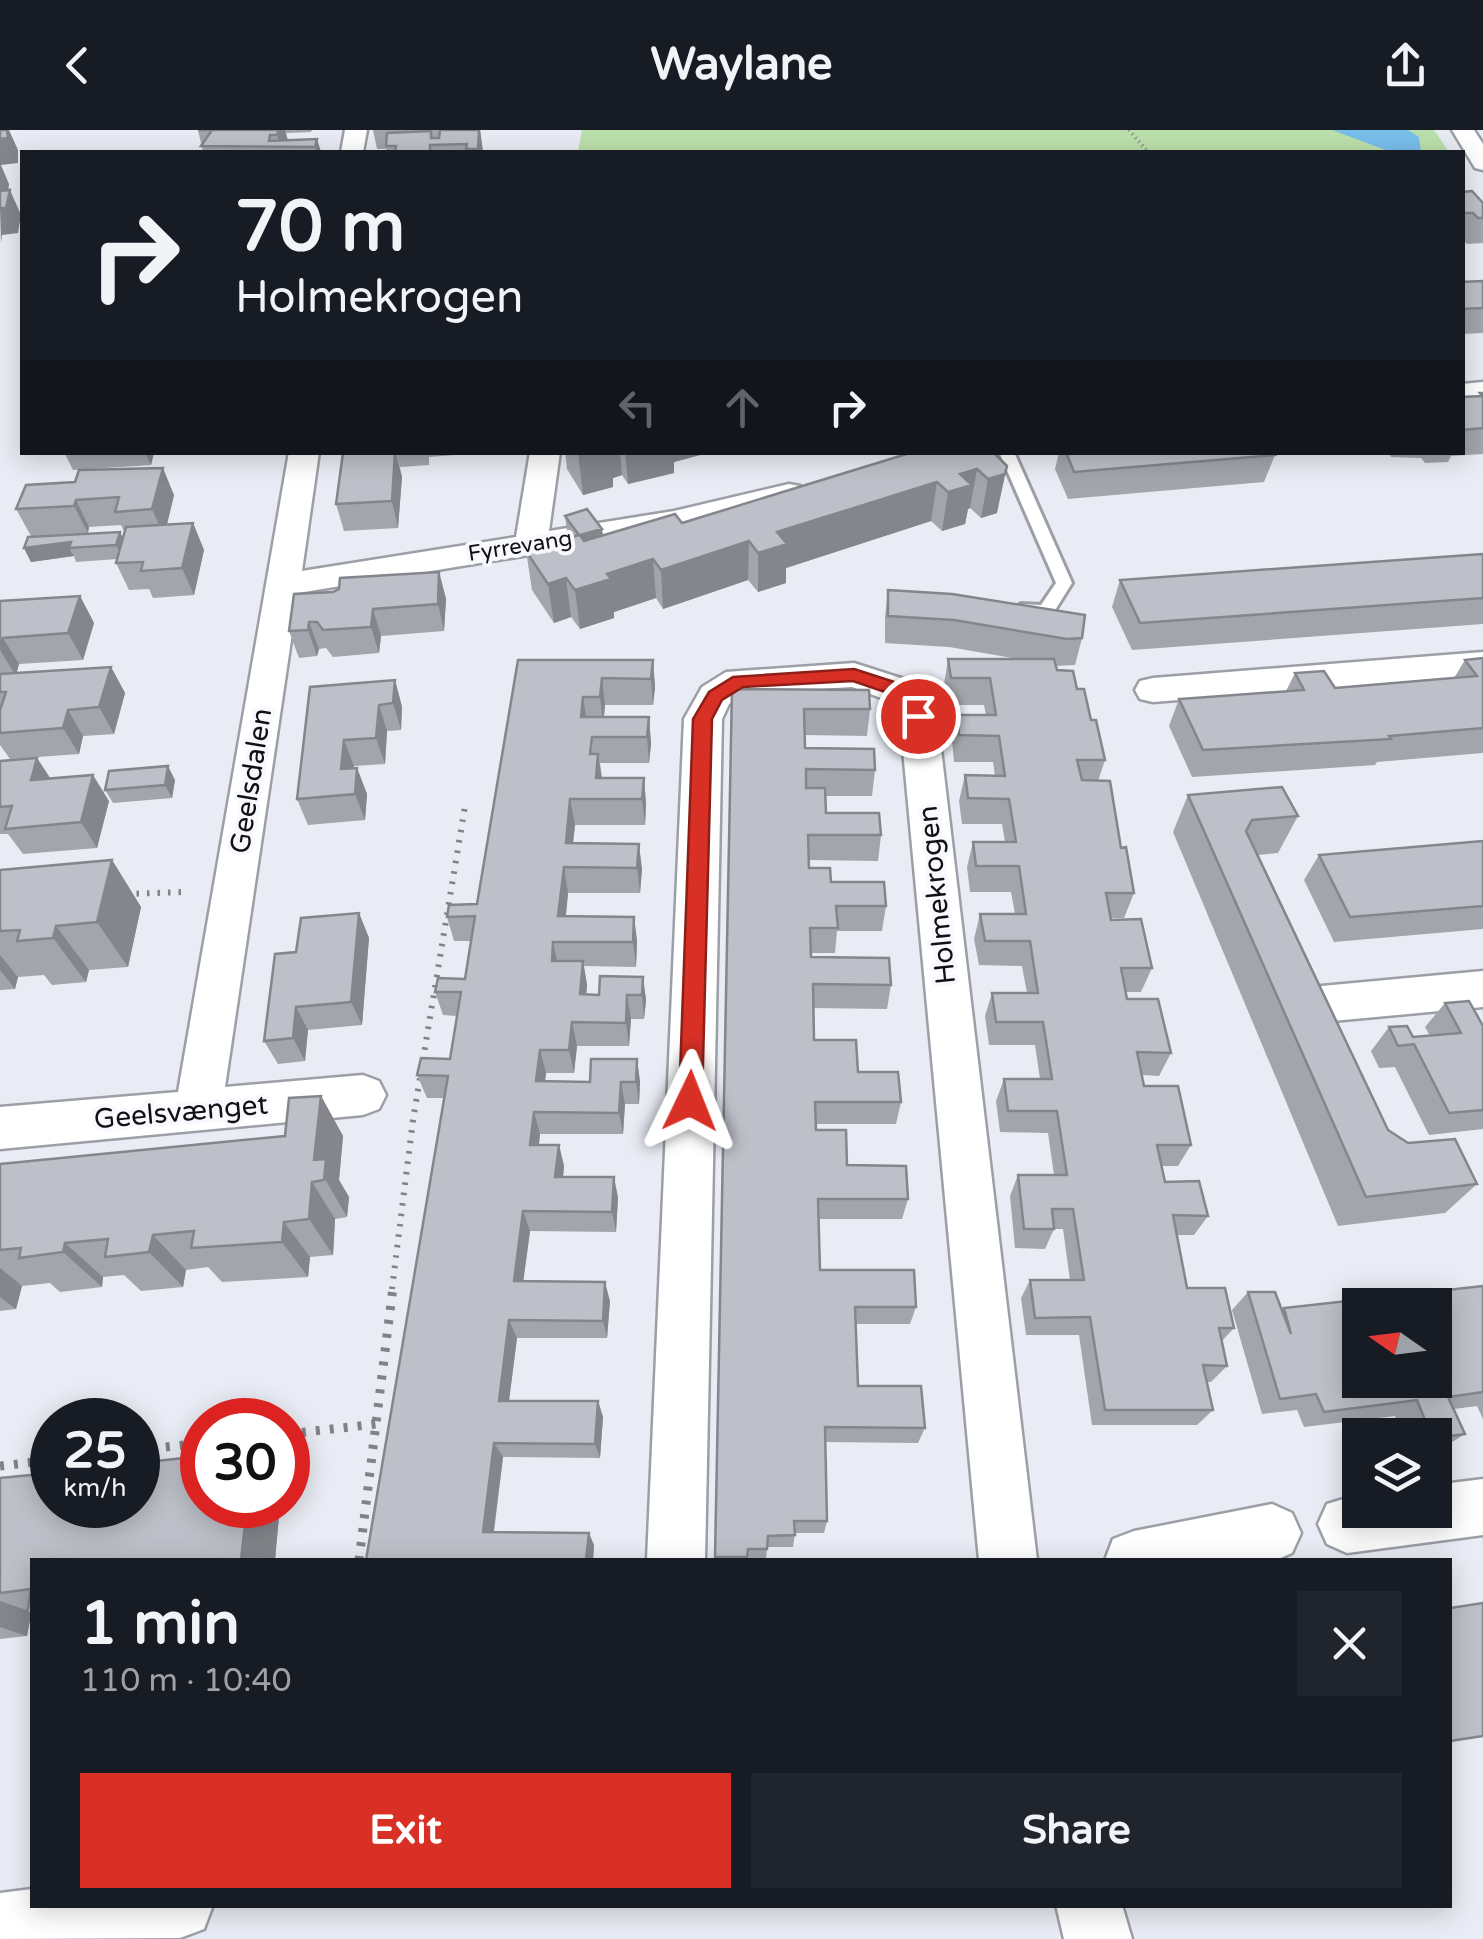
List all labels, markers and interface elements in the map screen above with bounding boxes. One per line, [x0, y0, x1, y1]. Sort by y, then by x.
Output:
icon: back [50, 38, 105, 93]
text: Waylane [650, 38, 833, 92]
icon: share [1378, 38, 1433, 93]
text: 70 m [235, 186, 405, 270]
icon: right [70, 190, 200, 320]
text: Holmekrogen [235, 271, 523, 325]
icon: left [610, 380, 665, 435]
icon: ahead [715, 380, 770, 435]
icon: right [820, 380, 875, 435]
street label: Fyrrevang [466, 525, 574, 567]
pin [876, 674, 961, 759]
icon: arrive [891, 689, 946, 744]
street label: Geelsdalen [223, 706, 279, 856]
street label: Holmekrogen [911, 804, 963, 986]
position arrow [638, 1049, 742, 1153]
street label: Geelsvænget [93, 1087, 270, 1137]
north arrow [1342, 1288, 1452, 1398]
map controls [1342, 1288, 1452, 1528]
speed limit sign: 30 [180, 1398, 310, 1528]
button: layers [1342, 1418, 1452, 1528]
text: 25 [64, 1421, 126, 1481]
text: km/h [64, 1473, 126, 1503]
text: 1 min [80, 1588, 240, 1660]
button: close [1297, 1591, 1402, 1696]
text: 110 m · 10:40 [80, 1662, 292, 1700]
button: Exit [80, 1773, 731, 1888]
button: Share [751, 1773, 1402, 1888]

